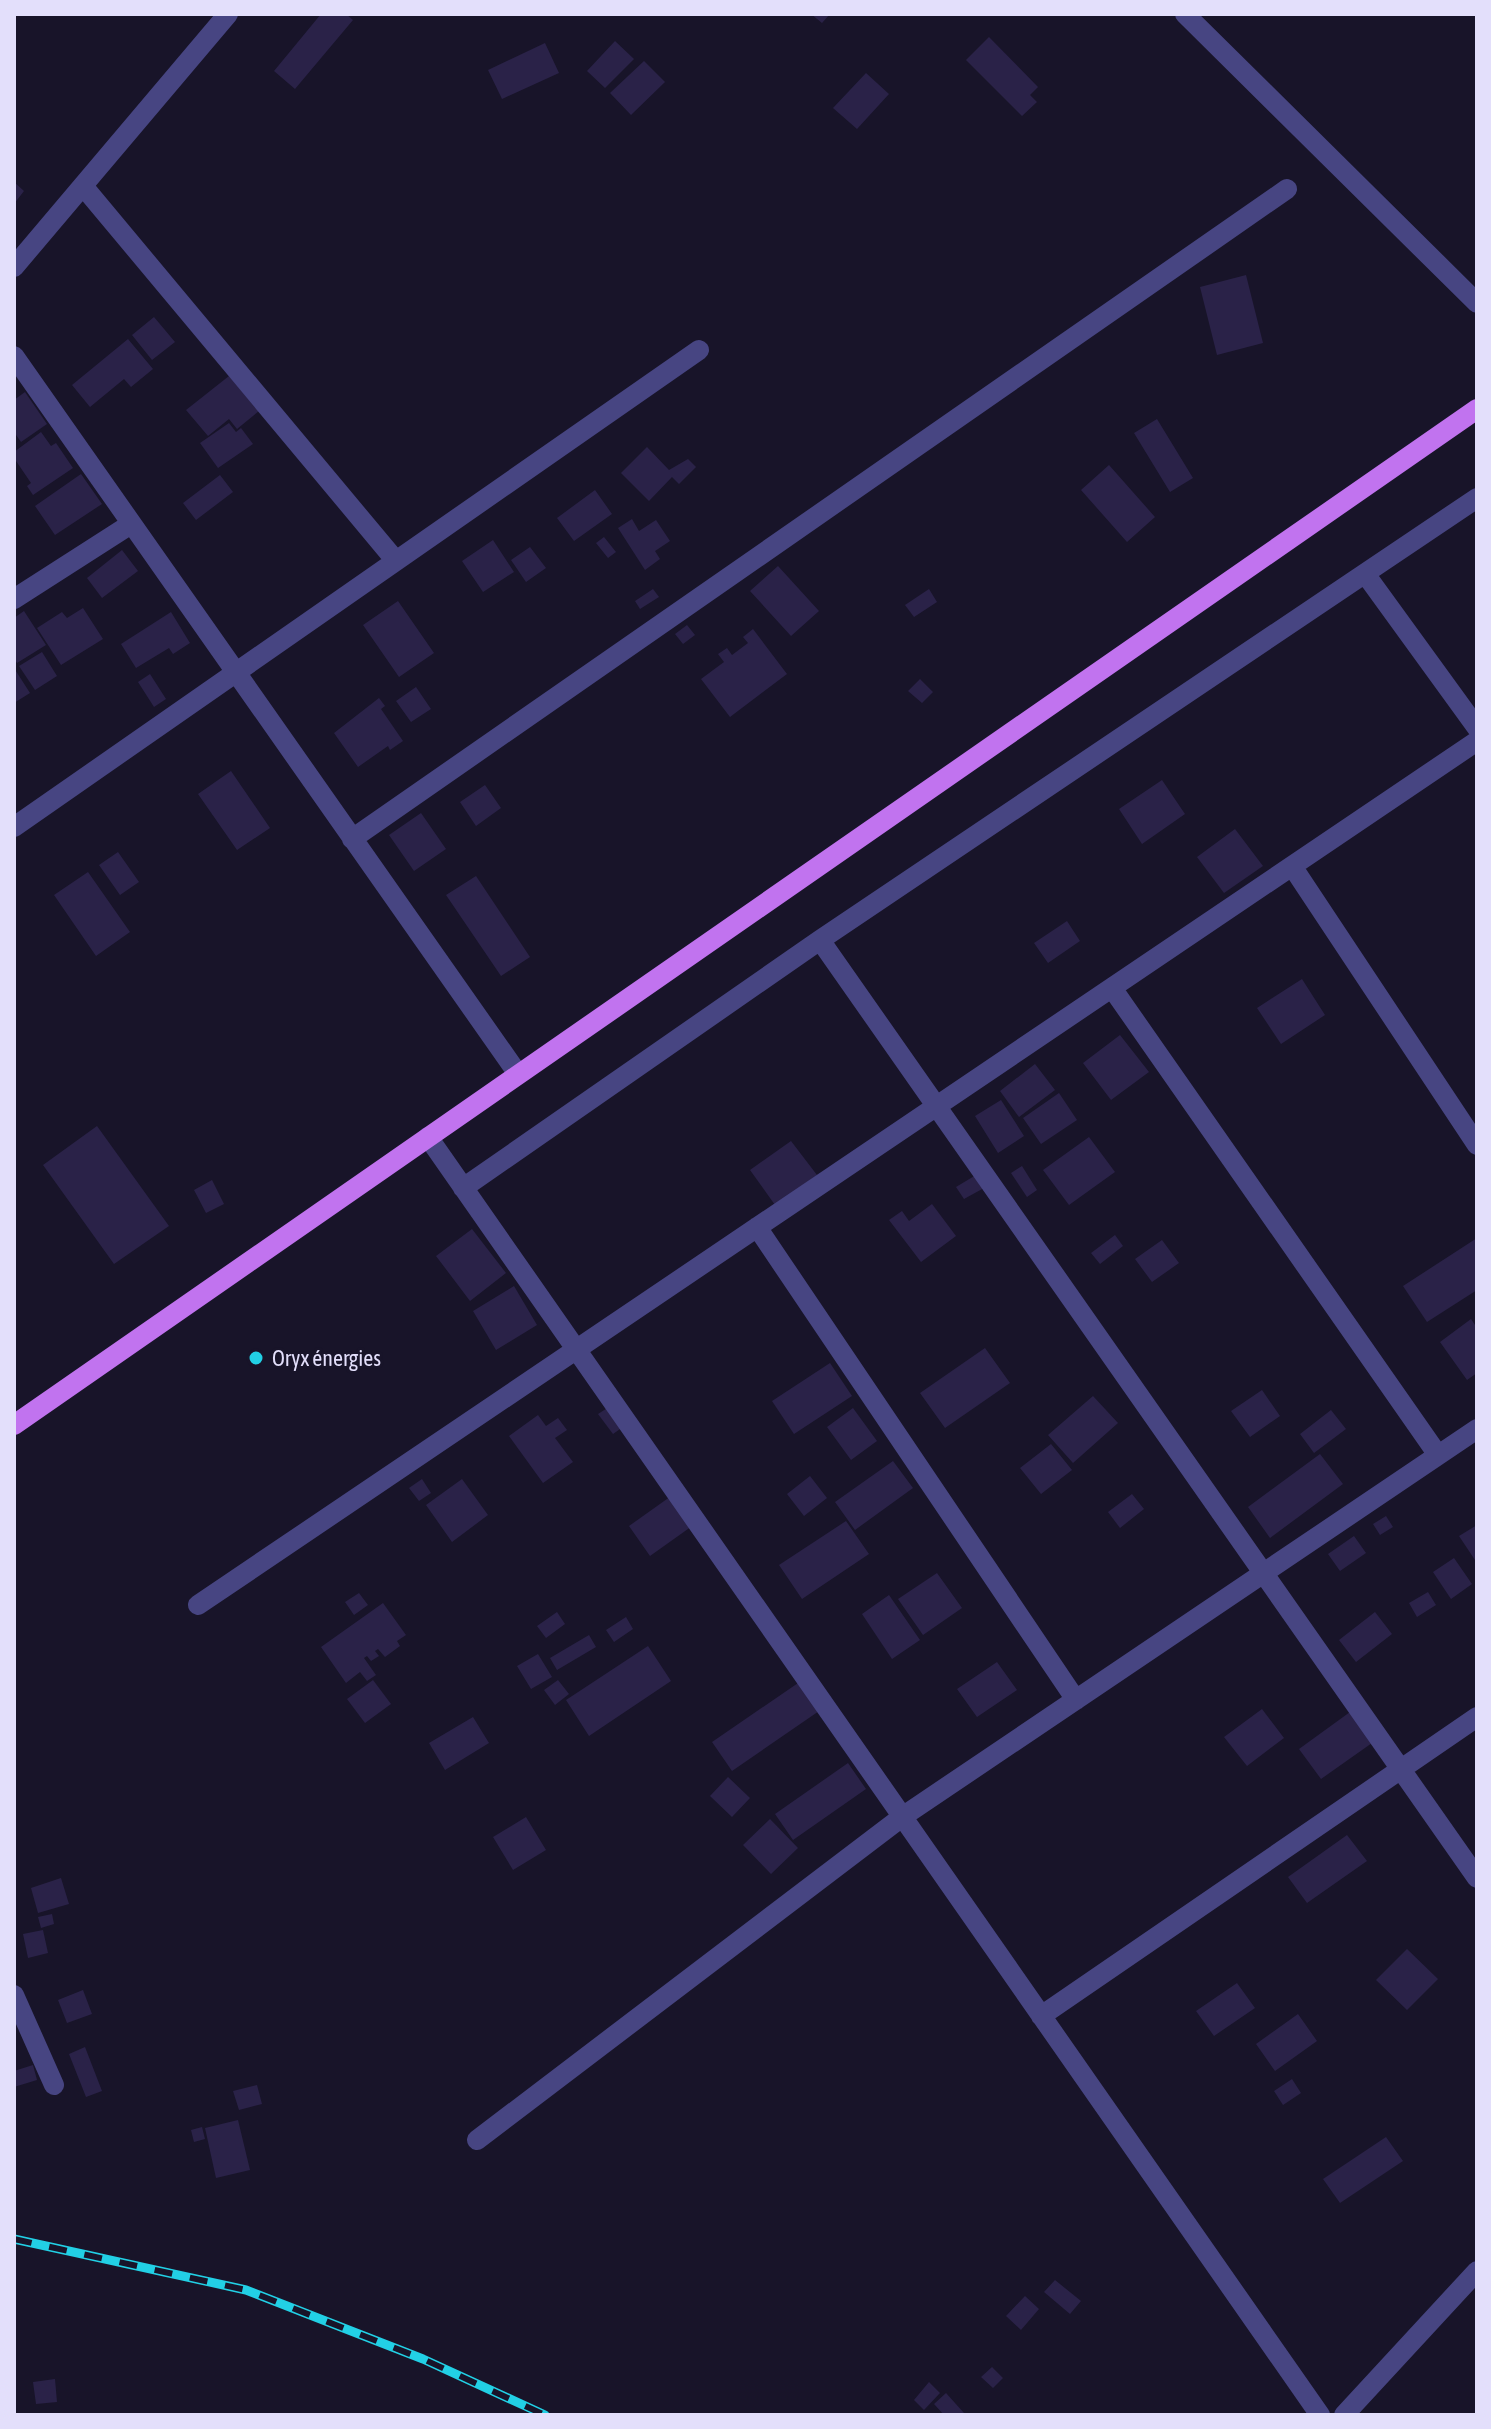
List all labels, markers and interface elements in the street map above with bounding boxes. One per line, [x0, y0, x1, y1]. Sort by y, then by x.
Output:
place label: Oryx énergies [272, 1345, 381, 1371]
marker: Oryx énergies [247, 1349, 265, 1367]

